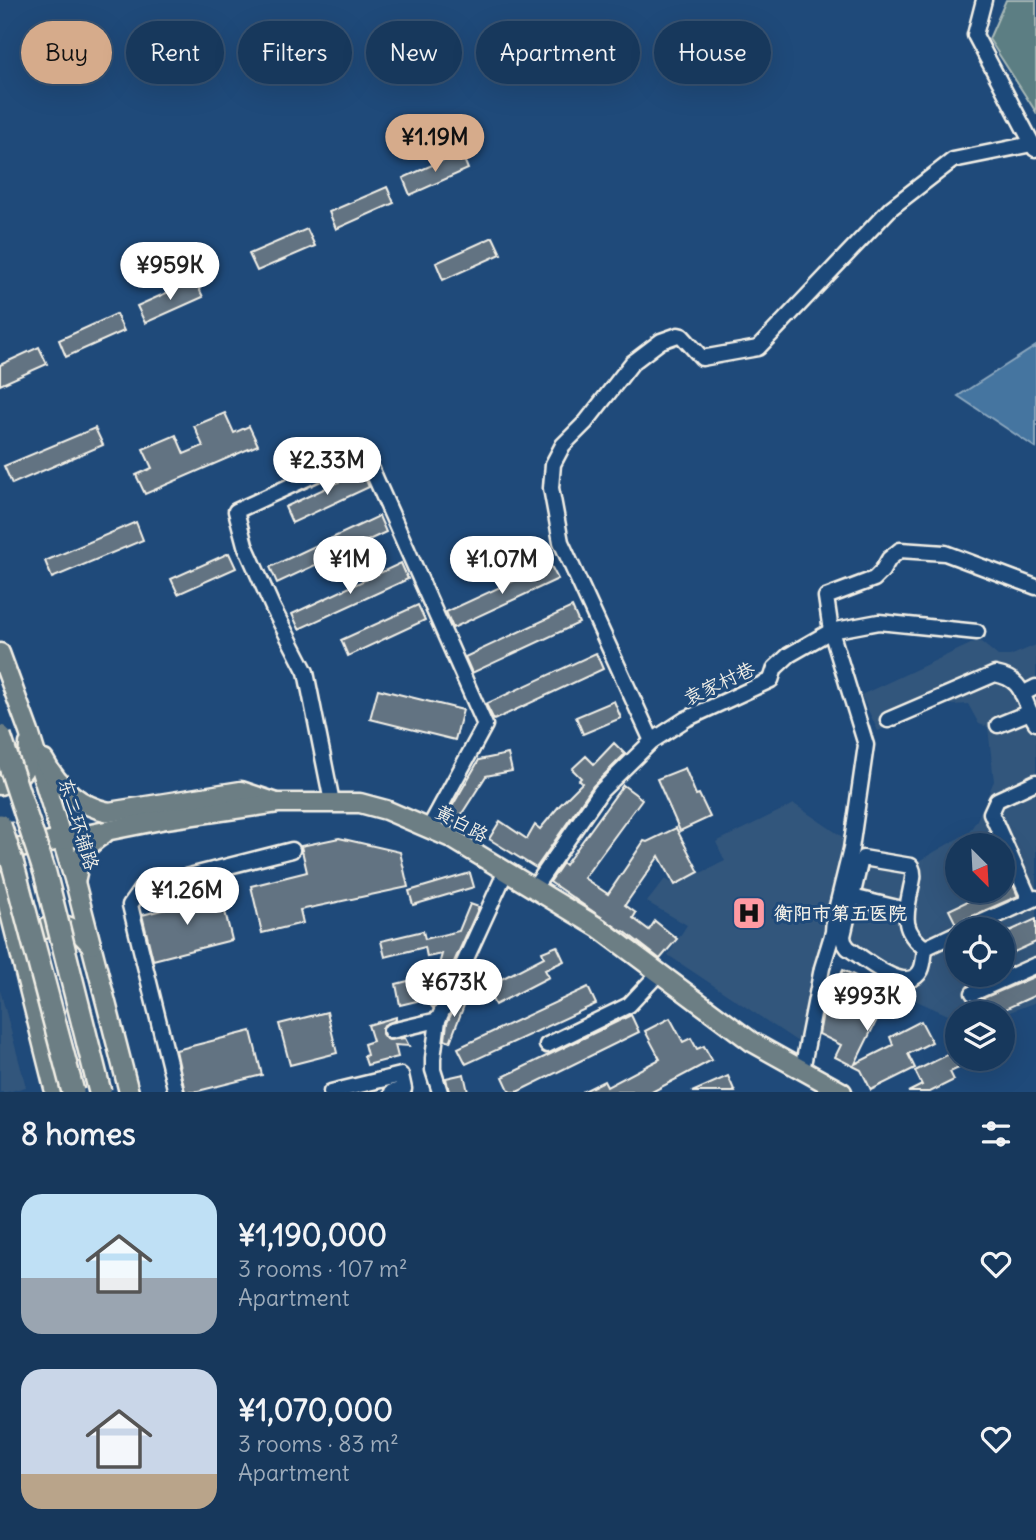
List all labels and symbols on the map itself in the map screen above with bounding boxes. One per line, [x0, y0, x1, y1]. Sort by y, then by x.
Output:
pin: ¥1.19M [378, 114, 492, 174]
pin: ¥959K [121, 243, 219, 302]
pin: ¥2.33M [270, 438, 384, 497]
pin: ¥1M [316, 536, 384, 596]
pin: ¥1.07M [445, 536, 559, 596]
street label: 袁家村巷 [679, 656, 759, 710]
street label: 东二环辅路 [54, 775, 104, 873]
street label: 黄白路 [431, 799, 493, 847]
north arrow [945, 833, 1015, 903]
pin: ¥1.26M [130, 867, 244, 927]
hospital icon: 衡阳市第五医院 [730, 894, 768, 932]
place label: 衡阳市第五医院 [774, 901, 907, 925]
pin: ¥673K [405, 960, 503, 1019]
pin: ¥993K [818, 974, 916, 1033]

